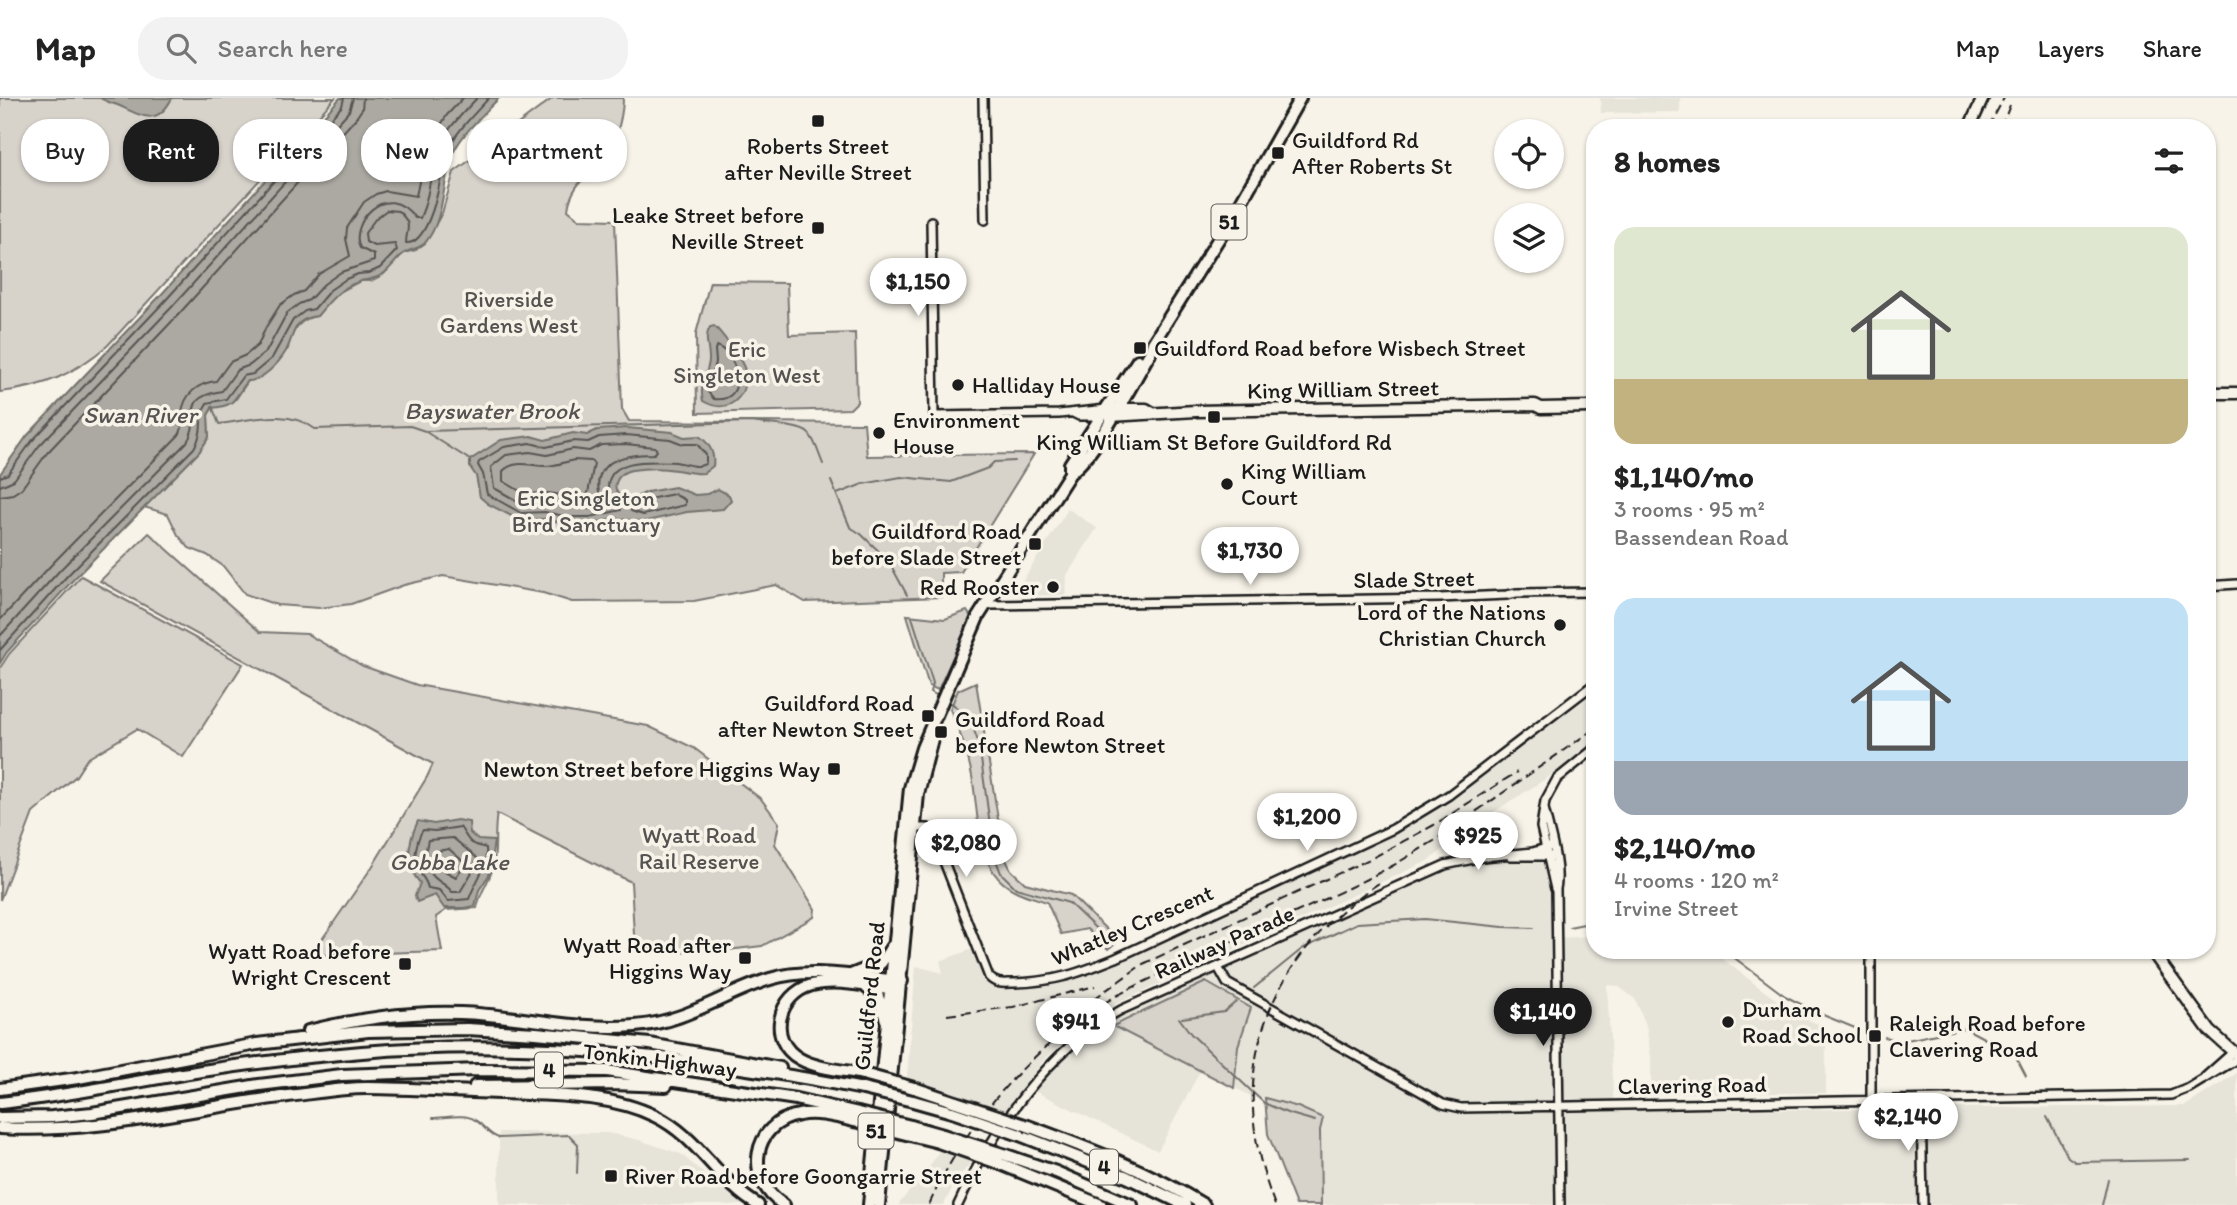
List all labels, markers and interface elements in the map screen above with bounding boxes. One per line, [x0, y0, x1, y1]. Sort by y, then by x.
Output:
search box [138, 17, 628, 80]
text: Map [35, 29, 96, 68]
icon: search [162, 29, 200, 67]
text: Search here [218, 32, 348, 64]
text: Map [1956, 34, 2000, 63]
text: Layers [2038, 34, 2105, 63]
text: Share [2143, 34, 2202, 63]
marker: Roberts Street after Neville Street [810, 113, 826, 129]
chip: Buy [21, 119, 109, 182]
chip: Rent [123, 119, 219, 182]
chip: Filters [233, 119, 347, 182]
chip: New [361, 119, 453, 182]
chip: Apartment [467, 119, 627, 182]
map controls [1494, 119, 1564, 273]
button: locate [1494, 119, 1564, 189]
place label: Guildford Rd After Roberts St [1292, 126, 1453, 180]
place label: Roberts Street after Neville Street [724, 132, 912, 186]
icon: filters [2150, 142, 2188, 180]
text: 8 homes [1614, 143, 1721, 180]
marker: Guildford Rd After Roberts St [1270, 145, 1286, 161]
place label: Leake Street before Neville Street [612, 201, 804, 255]
button: layers [1494, 203, 1564, 273]
road number: 51 [1212, 204, 1246, 240]
marker: Leake Street before Neville Street [810, 220, 826, 236]
pin: $1,150 [861, 258, 975, 318]
text: $1,150 [886, 267, 950, 295]
icon: home [1838, 272, 1964, 398]
park label: Riverside Gardens West [440, 285, 578, 339]
place label: Guildford Road before Wisbech Street [1154, 334, 1526, 362]
park label: Eric Singleton West [673, 335, 821, 389]
marker: Guildford Road before Wisbech Street [1132, 340, 1148, 356]
place label: Halliday House [972, 371, 1121, 399]
street label: King William Street [1247, 373, 1440, 405]
marker: Halliday House [950, 377, 966, 393]
water label: Bayswater Brook [405, 396, 581, 425]
water label: Swan River [83, 400, 199, 429]
place label: Environment House [893, 406, 1020, 460]
marker: King William St Before Guildford Rd [1206, 409, 1222, 425]
marker: Environment House [871, 425, 887, 441]
place label: King William St Before Guildford Rd [1036, 428, 1392, 456]
place label: King William Court [1241, 457, 1367, 511]
text: $1,140/mo [1614, 458, 1754, 495]
marker: King William Court [1219, 476, 1235, 492]
park label: Eric Singleton Bird Sanctuary [512, 484, 661, 538]
text: 3 rooms · 95 m² [1614, 495, 1765, 523]
place label: Guildford Road before Slade Street [831, 517, 1021, 571]
text: Bassendean Road [1614, 523, 1789, 551]
pin: $1,730 [1193, 528, 1307, 587]
marker: Guildford Road before Slade Street [1027, 536, 1043, 552]
text: $1,730 [1217, 536, 1283, 564]
street label: Slade Street [1353, 564, 1475, 594]
place label: Red Rooster [920, 573, 1039, 601]
marker: Red Rooster [1045, 579, 1061, 595]
place label: Lord of the Nations Christian Church [1357, 598, 1546, 652]
marker: Lord of the Nations Christian Church [1552, 617, 1568, 633]
icon: home [1838, 643, 1964, 769]
place label: Guildford Road after Newton Street [718, 689, 914, 743]
place label: Guildford Road before Newton Street [955, 705, 1166, 759]
marker: Guildford Road after Newton Street [920, 708, 936, 724]
marker: Guildford Road before Newton Street [933, 724, 949, 740]
place label: Newton Street before Higgins Way [484, 755, 820, 783]
marker: Newton Street before Higgins Way [826, 761, 842, 777]
pin: $1,200 [1250, 794, 1364, 853]
text: $1,200 [1273, 802, 1341, 830]
pin: $925 [1437, 812, 1519, 872]
pin: $2,080 [909, 820, 1023, 879]
park label: Wyatt Road Rail Reserve [639, 821, 759, 875]
text: $925 [1454, 821, 1502, 849]
text: $2,080 [931, 828, 1001, 856]
text: $2,140/mo [1614, 829, 1756, 866]
water label: Gobba Lake [389, 847, 510, 876]
text: 4 rooms · 120 m² [1614, 866, 1779, 894]
street label: Whatley Crescent [1047, 878, 1218, 972]
text: Irvine Street [1614, 894, 1738, 922]
street label: Railway Parade [1150, 899, 1298, 985]
street label: Guildford Road [847, 920, 891, 1072]
place label: Wyatt Road after Higgins Way [563, 931, 731, 985]
place label: Wyatt Road before Wright Crescent [208, 937, 391, 991]
marker: Wyatt Road after Higgins Way [737, 950, 753, 966]
marker: Wyatt Road before Wright Crescent [397, 956, 413, 972]
pin: $1,140 [1486, 988, 1600, 1048]
place label: Durham Road School [1742, 995, 1863, 1049]
text: $1,140 [1510, 997, 1576, 1025]
pin: $941 [1035, 998, 1117, 1058]
text: $941 [1052, 1007, 1100, 1035]
place label: Raleigh Road before Clavering Road [1889, 1009, 2086, 1063]
marker: Durham Road School [1720, 1014, 1736, 1030]
marker: Raleigh Road before Clavering Road [1867, 1028, 1883, 1044]
street label: Tonkin Highway [581, 1037, 739, 1083]
road number: 4 [535, 1052, 563, 1088]
street label: Clavering Road [1617, 1070, 1767, 1100]
pin: $2,140 [1851, 1094, 1965, 1153]
text: $2,140 [1874, 1102, 1942, 1130]
road number: 51 [858, 1114, 894, 1148]
road number: 4 [1090, 1150, 1118, 1184]
place label: River Road before Goongarrie Street [625, 1162, 982, 1190]
marker: River Road before Goongarrie Street [603, 1168, 619, 1184]

